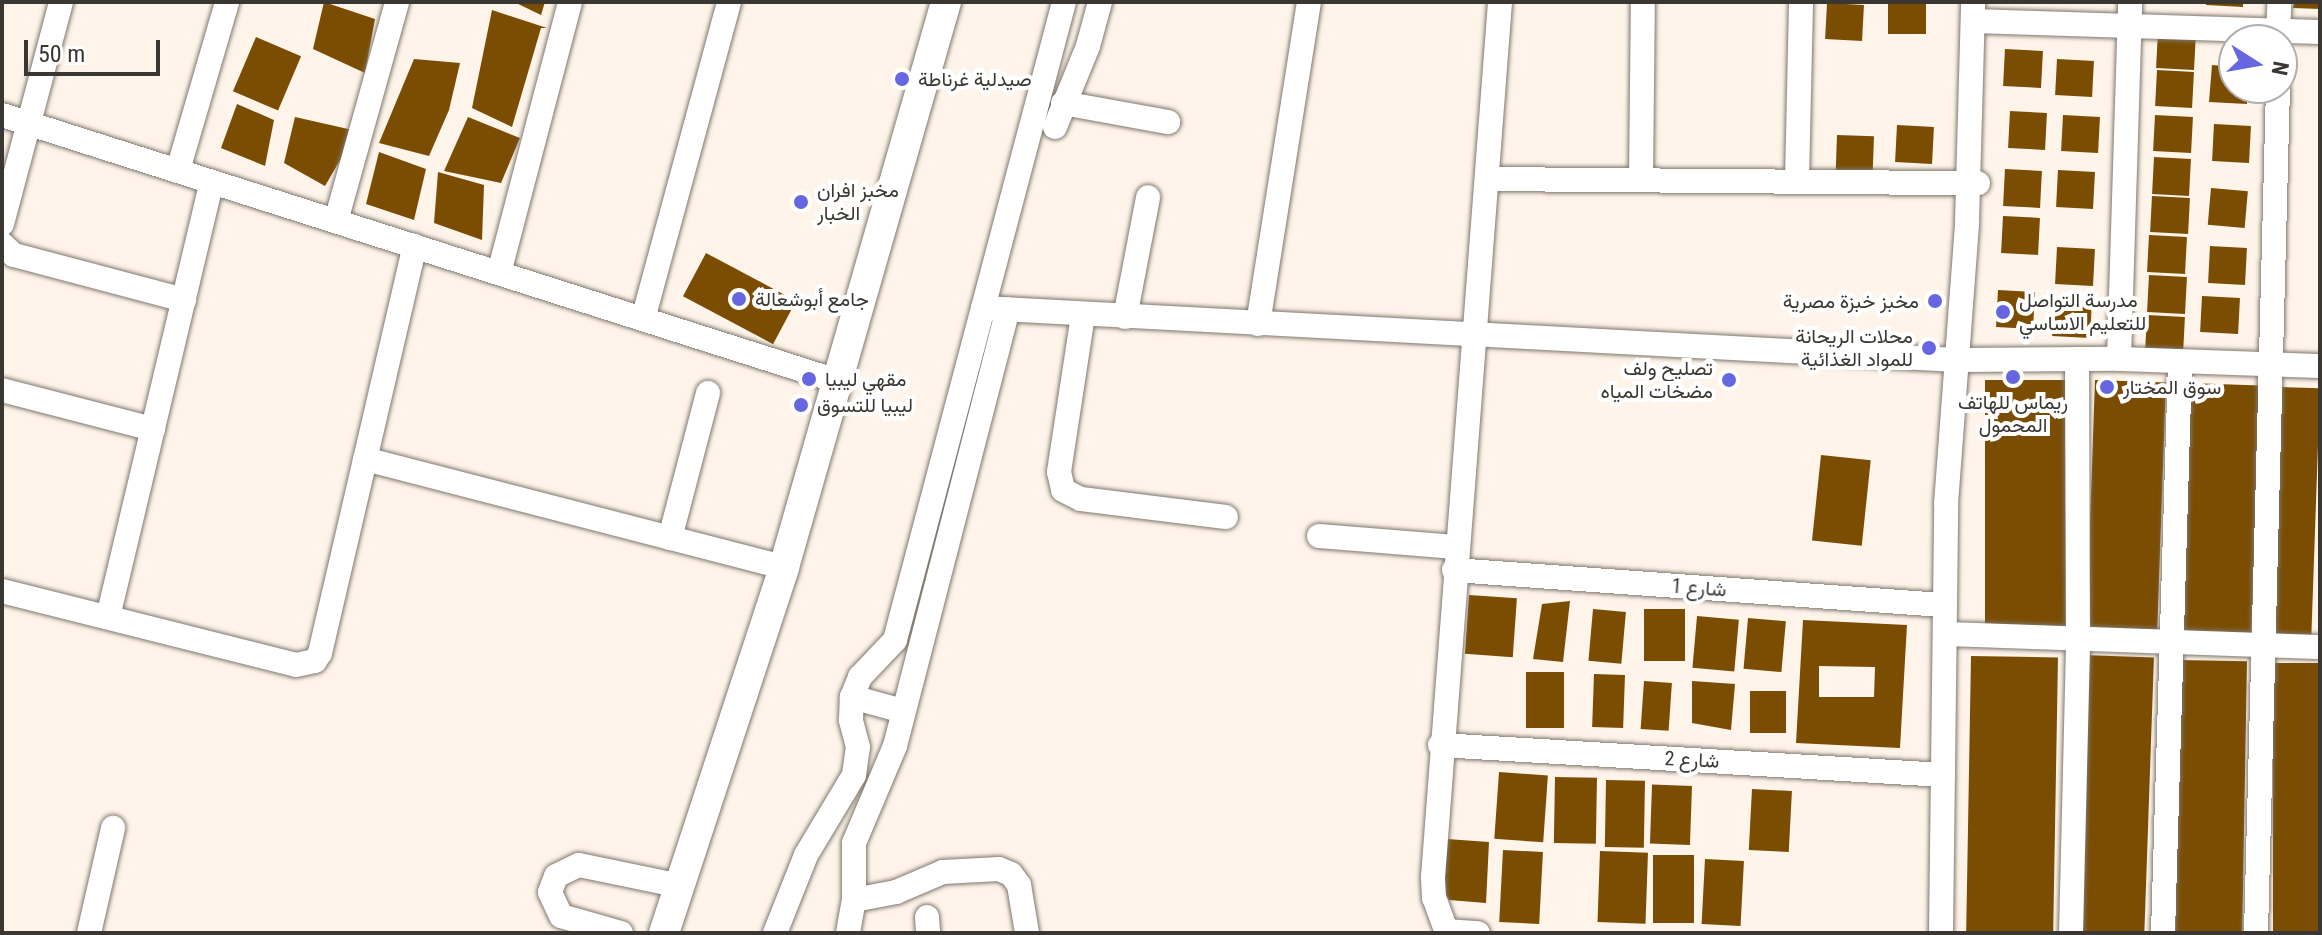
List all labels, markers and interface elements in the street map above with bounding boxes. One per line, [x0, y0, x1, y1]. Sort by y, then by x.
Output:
scale bar [28, 24, 164, 74]
north arrow [2218, 24, 2298, 104]
text: 50 m [38, 40, 85, 68]
text: N [2267, 59, 2294, 77]
place label: صيدلية غرناطة [918, 67, 1032, 91]
marker: صيدلية غرناطة [893, 70, 911, 88]
place label: مخبز افران الخبار [817, 178, 899, 225]
marker: مخبز افران الخبار [792, 193, 810, 211]
place label: جامع أبوشعالة [755, 287, 869, 311]
place label: مدرسة التواصل للتعليم الاساسي [2019, 288, 2146, 335]
place label: مخبز خبزة مصرية [1783, 289, 1919, 313]
marker: جامع أبوشعالة [730, 290, 748, 308]
marker: مخبز خبزة مصرية [1926, 292, 1944, 310]
marker: مدرسة التواصل للتعليم الاساسي [1994, 303, 2012, 321]
place label: محلات الريحانة للمواد الغذائية [1795, 324, 1913, 371]
marker: محلات الريحانة للمواد الغذائية [1920, 339, 1938, 357]
place label: تصليح ولف مضخات المياه [1601, 356, 1713, 403]
place label: مقهي ليبيا [825, 367, 906, 391]
marker: ريماس للهاتف المحمول [2004, 368, 2022, 386]
marker: مقهي ليبيا [800, 370, 818, 388]
marker: تصليح ولف مضخات المياه [1720, 371, 1738, 389]
place label: سوق المختار [2123, 375, 2221, 399]
marker: سوق المختار [2098, 378, 2116, 396]
place label: ريماس للهاتف المحمول [1958, 390, 2068, 437]
place label: ليبيا للتسوق [817, 393, 913, 417]
marker: ليبيا للتسوق [792, 396, 810, 414]
street label: شارع 1 [1671, 574, 1727, 602]
street label: شارع 2 [1664, 747, 1720, 773]

